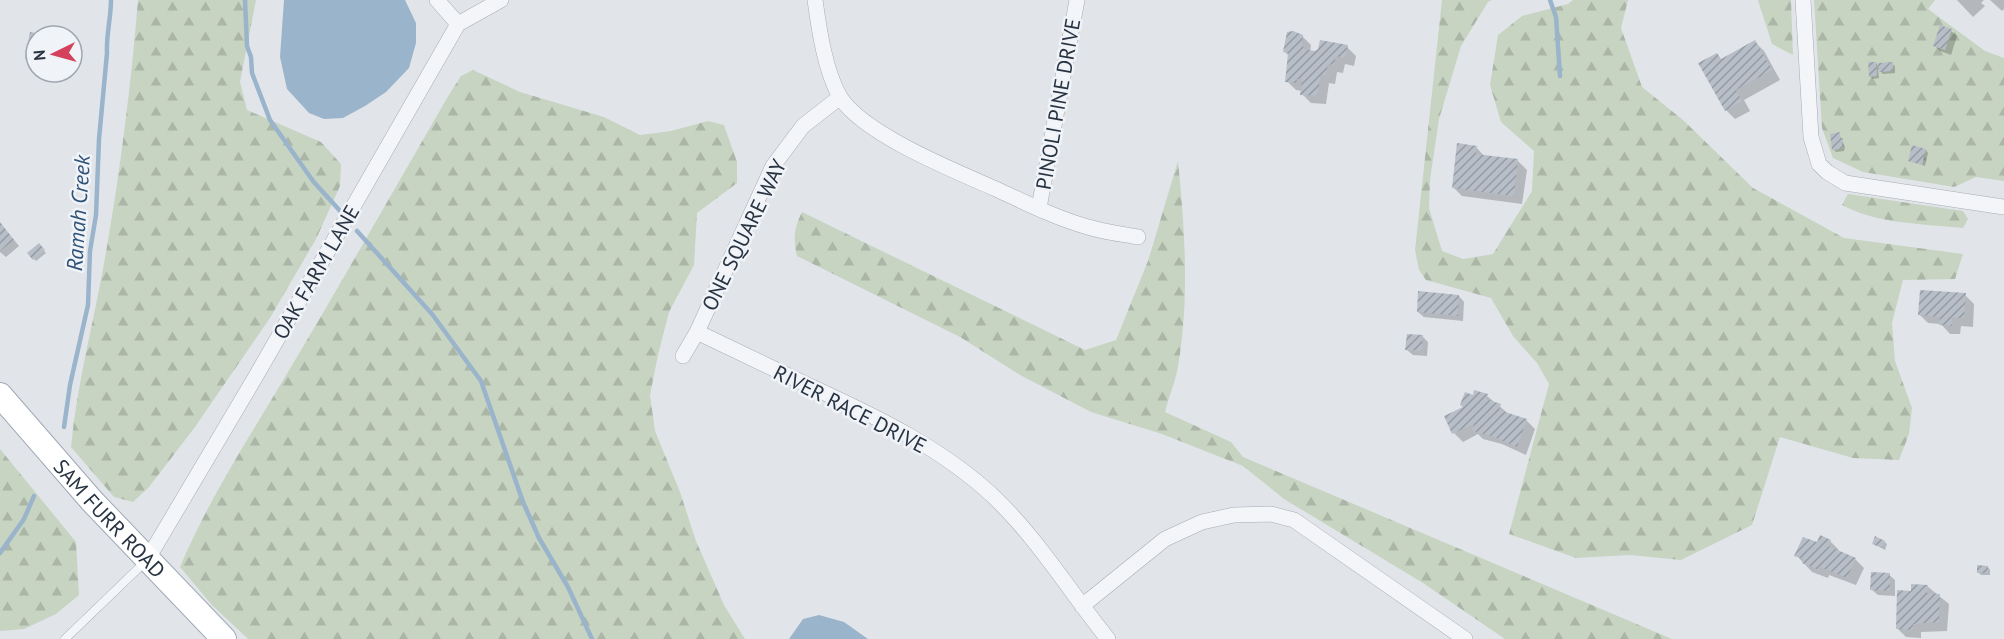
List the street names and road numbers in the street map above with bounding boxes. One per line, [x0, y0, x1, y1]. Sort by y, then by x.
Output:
street label: PINOLI PINE DRIVE [1030, 16, 1086, 192]
street label: ONE SQUARE WAY [696, 155, 792, 315]
street label: OAK FARM LANE [267, 200, 365, 344]
street label: RIVER RACE DRIVE [769, 359, 931, 459]
street label: SAM FURR ROAD [48, 453, 171, 583]

